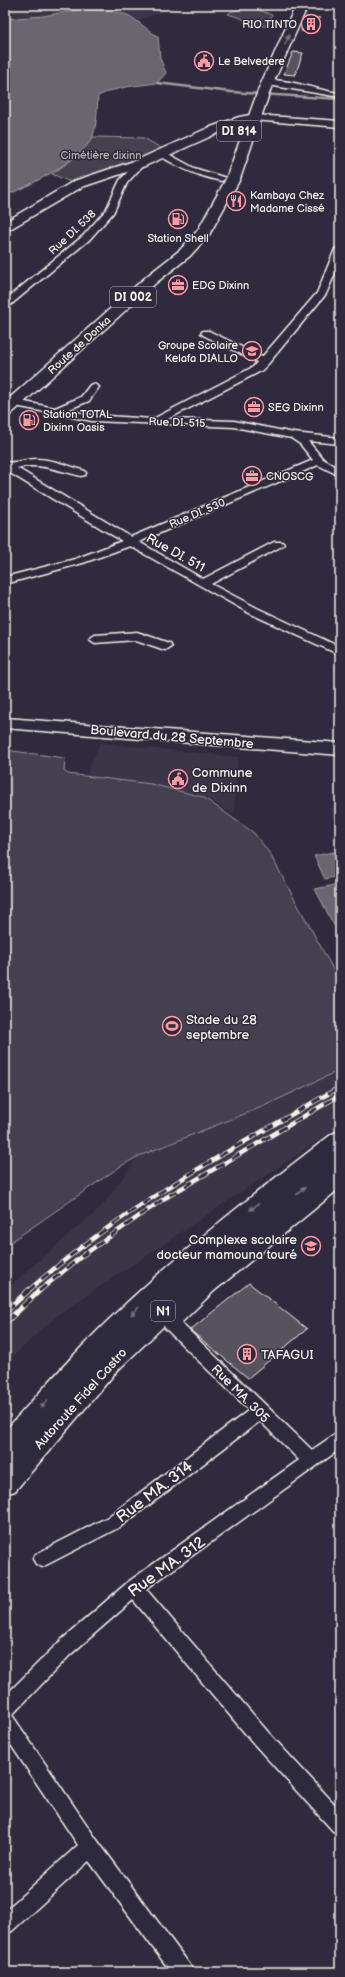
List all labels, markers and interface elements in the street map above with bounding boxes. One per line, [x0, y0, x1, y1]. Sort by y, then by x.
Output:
building icon: RIO TINTO [300, 13, 322, 35]
place label: RIO TINTO [242, 18, 297, 31]
one-way arrow [284, 34, 290, 45]
public building icon: Le Belvedere [193, 50, 215, 72]
place label: Le Belvedere [218, 55, 285, 68]
road number: DI 814 [217, 121, 261, 141]
park label: Cimétière dixinn [61, 149, 141, 162]
place label: Kambaya Chez Madame Cissé [250, 189, 325, 215]
restaurant icon: Kambaya Chez Madame Cissé [225, 190, 247, 212]
street label: Rue DI. 538 [46, 207, 99, 257]
fuel station icon: Station Shell [167, 208, 189, 230]
place label: Station Shell [147, 232, 209, 245]
office icon: EDG Dixinn [167, 274, 189, 296]
place label: EDG Dixinn [192, 279, 249, 292]
road number: DI 002 [110, 287, 156, 307]
street label: Route de Donka [45, 314, 113, 377]
place label: Groupe Scolaire Kelafa DIALLO [158, 339, 238, 365]
school or university icon: Groupe Scolaire Kelafa DIALLO [241, 340, 263, 362]
office icon: SEG Dixinn [243, 396, 265, 418]
place label: SEG Dixinn [268, 401, 324, 414]
place label: Station TOTAL Dixinn Oasis [43, 408, 113, 434]
fuel station icon: Station TOTAL Dixinn Oasis [18, 409, 40, 431]
street label: Rue DI. 515 [148, 415, 206, 430]
office icon: CNOSCG [241, 465, 263, 487]
place label: CNOSCG [266, 470, 313, 483]
street label: Rue DI. 530 [167, 496, 228, 531]
street label: Rue DI. 511 [143, 530, 208, 576]
street label: Boulevard du 28 Septembre [90, 722, 255, 752]
place label: Commune de Dixinn [192, 765, 253, 796]
public building icon: Commune de Dixinn [167, 768, 189, 790]
place label: Stade du 28 septembre [186, 1012, 257, 1043]
sports icon: Stade du 28 septembre [161, 1015, 183, 1037]
one-way arrow [296, 1186, 307, 1195]
one-way arrow [248, 1203, 259, 1211]
place label: Complexe scolaire docteur mamouna touré [157, 1232, 297, 1263]
school or university icon: Complexe scolaire docteur mamouna touré [300, 1235, 322, 1257]
road number: N1 [151, 1301, 175, 1321]
one-way arrow [130, 1306, 140, 1316]
building icon: TAFAGUI [236, 1343, 258, 1365]
street label: Autoroute Fidel Castro [31, 1345, 131, 1453]
place label: TAFAGUI [261, 1347, 313, 1363]
street label: Rue MA. 305 [208, 1361, 273, 1426]
one-way arrow [40, 1399, 49, 1410]
street label: Rue MA. 314 [113, 1457, 197, 1527]
street label: Rue MA. 312 [125, 1533, 210, 1602]

